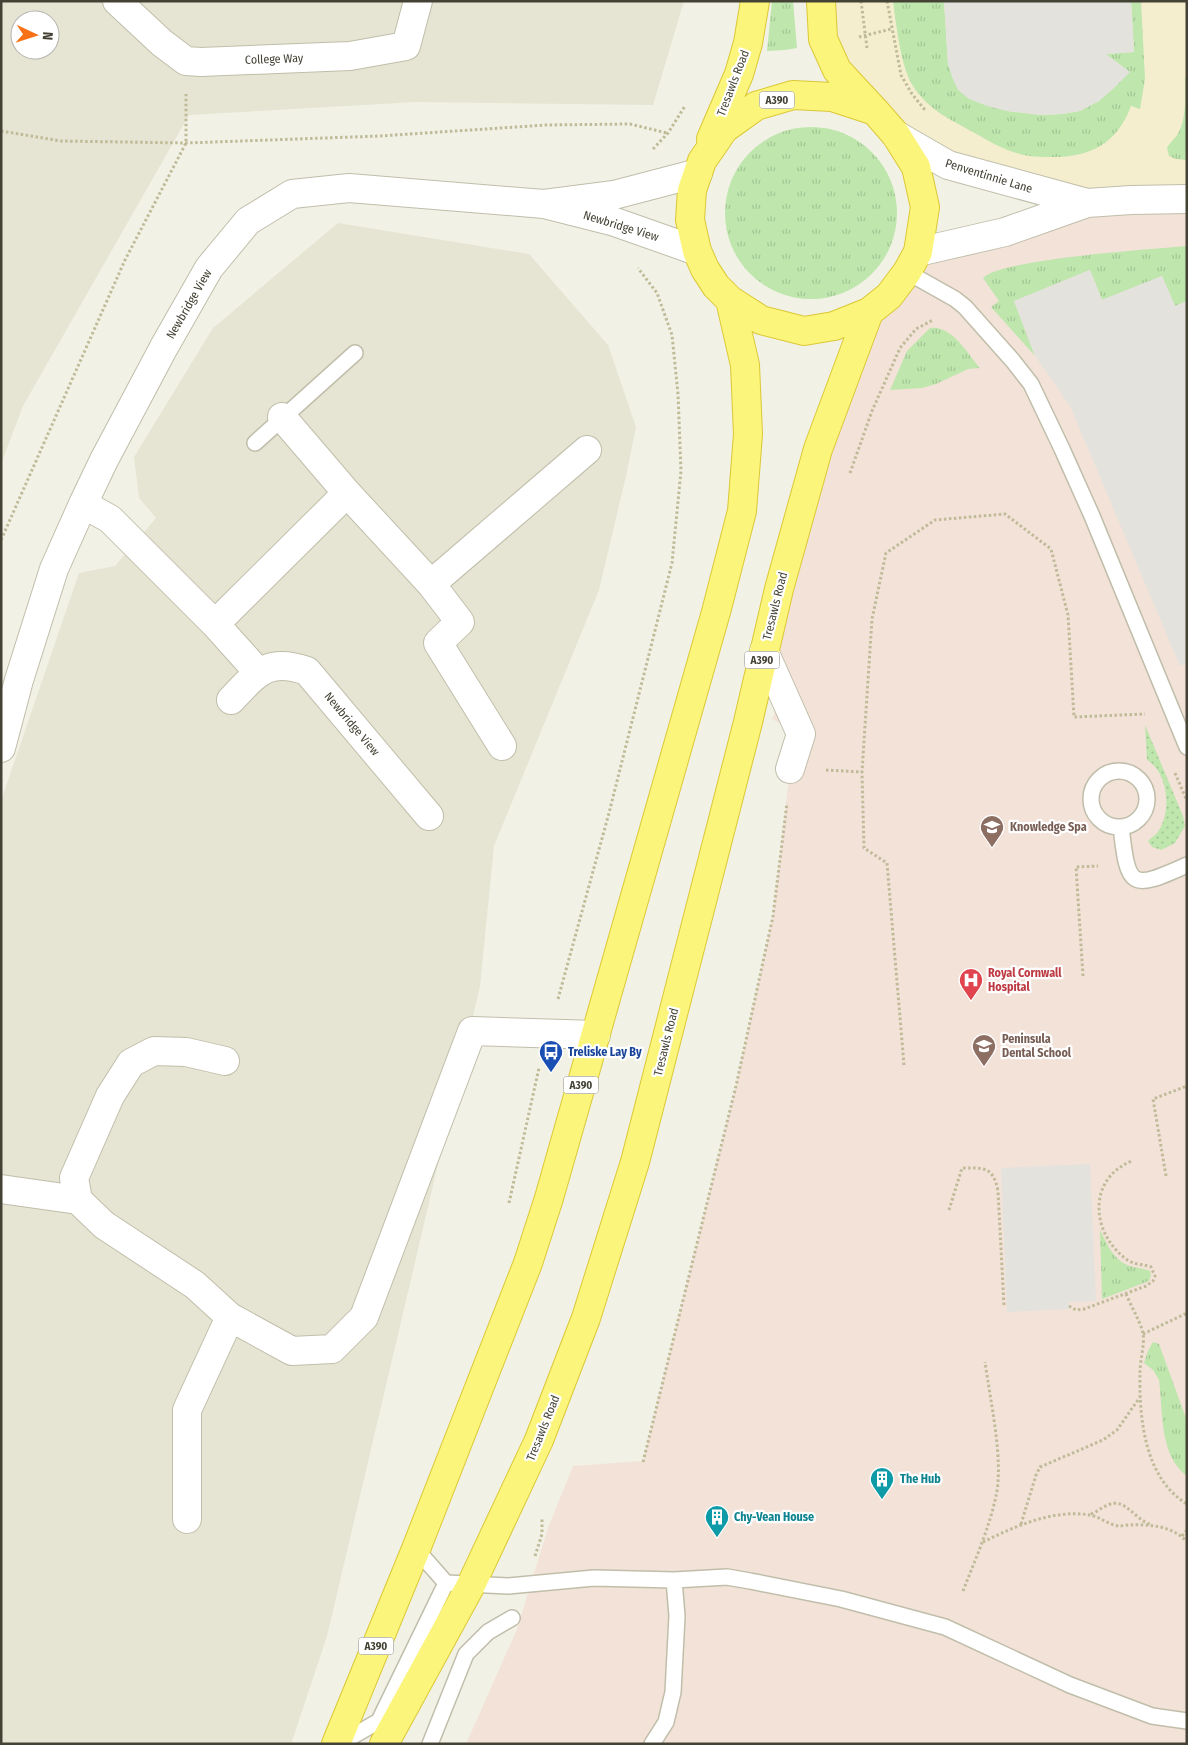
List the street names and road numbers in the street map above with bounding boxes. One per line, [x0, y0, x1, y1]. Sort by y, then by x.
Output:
street label: Tresawls Road [714, 48, 752, 118]
street label: College Way [245, 51, 304, 67]
road number: A390 [760, 92, 794, 108]
street label: Penventinnie Lane [944, 156, 1034, 196]
street label: Newbridge View [582, 208, 661, 244]
street label: Newbridge View [163, 267, 215, 341]
street label: Tresawls Road [760, 570, 790, 642]
road number: A390 [744, 652, 780, 668]
street label: Newbridge View [321, 690, 383, 759]
street label: Tresawls Road [651, 1006, 681, 1078]
road number: A390 [564, 1076, 598, 1094]
street label: Tresawls Road [523, 1393, 563, 1463]
road number: A390 [358, 1638, 394, 1654]

